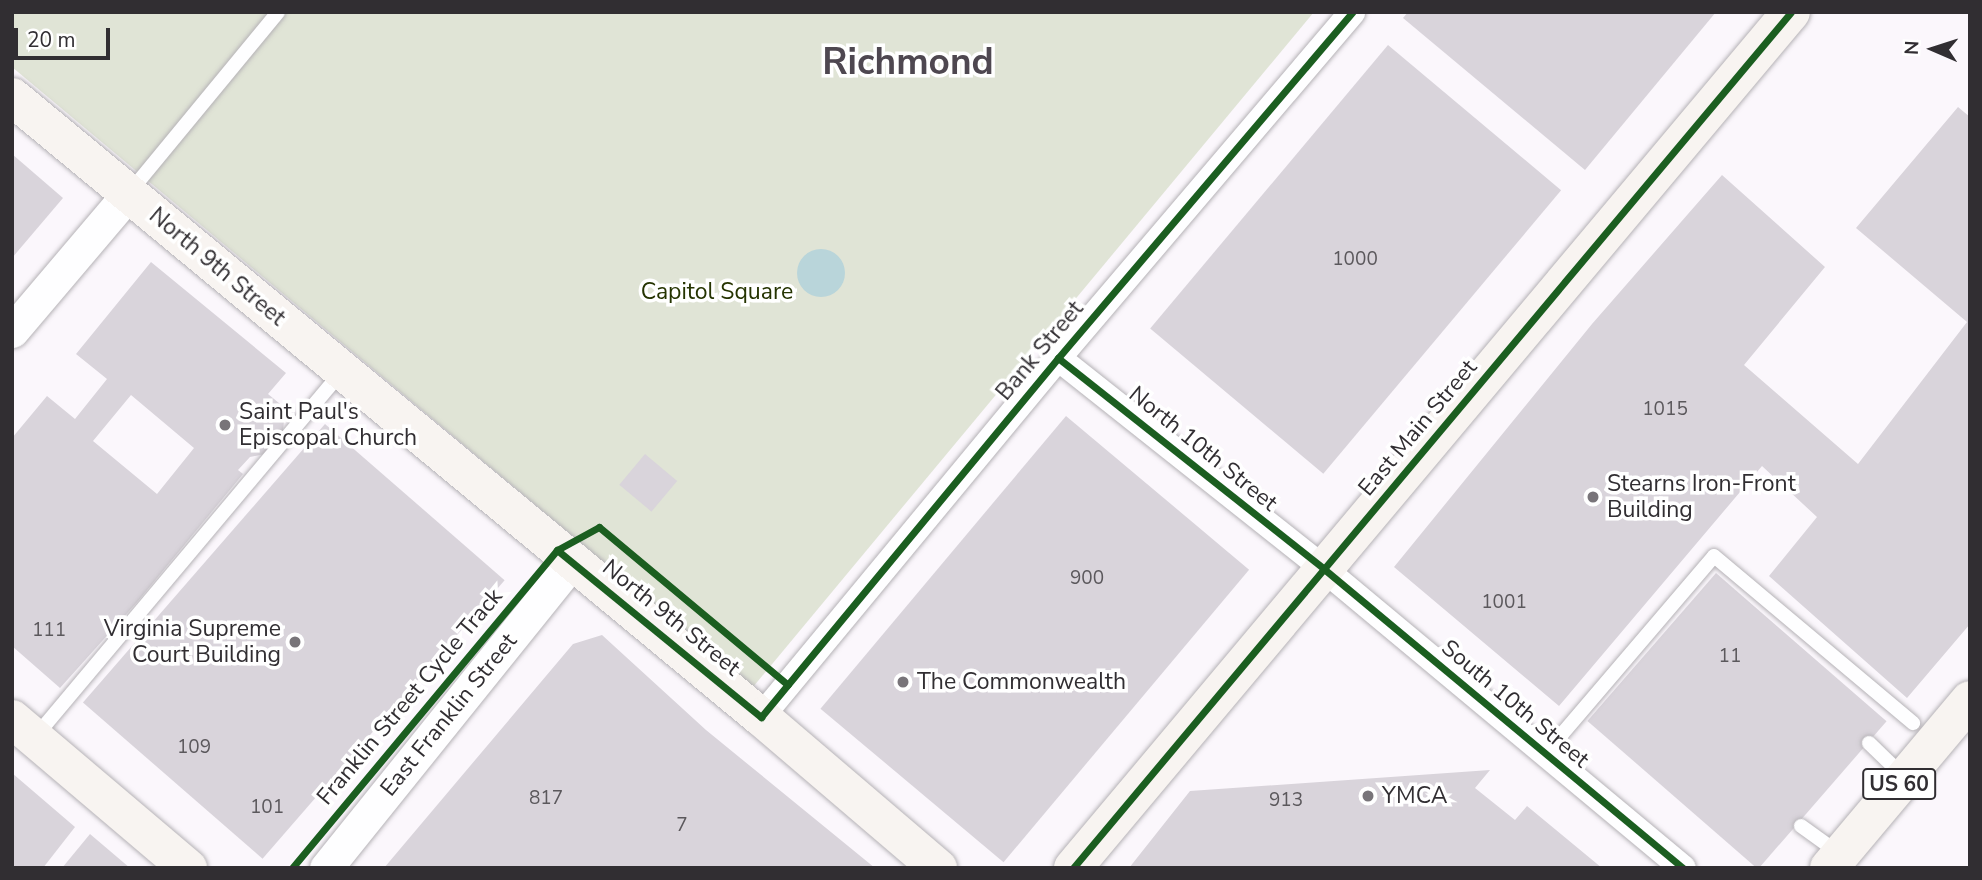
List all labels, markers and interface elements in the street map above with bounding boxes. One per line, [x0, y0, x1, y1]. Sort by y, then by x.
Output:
scale bar [18, 14, 114, 58]
north arrow [1898, 14, 1968, 84]
text: 20 m [27, 26, 76, 54]
district label: Richmond [822, 40, 994, 84]
text: N [1899, 40, 1925, 56]
street label: North 9th Street [143, 202, 291, 332]
house number: 1000 [1332, 249, 1378, 271]
park label: Capitol Square [641, 278, 793, 306]
street label: Bank Street [991, 296, 1089, 406]
street label: East Main Street [1353, 354, 1483, 502]
street label: North 10th Street [1123, 381, 1283, 517]
place label: Saint Paul's Episcopal Church [239, 398, 417, 452]
house number: 1015 [1642, 399, 1688, 421]
marker: Saint Paul's Episcopal Church [217, 417, 233, 433]
place label: Stearns Iron-Front Building [1607, 470, 1796, 524]
marker: Stearns Iron-Front Building [1585, 489, 1601, 505]
street label: North 9th Street [597, 554, 745, 682]
house number: 900 [1070, 568, 1104, 590]
street label: Franklin Street Cycle Track [311, 583, 509, 811]
house number: 1001 [1481, 592, 1527, 614]
place label: Virginia Supreme Court Building [104, 615, 281, 669]
house number: 111 [32, 620, 66, 642]
street label: East Franklin Street [375, 628, 523, 802]
marker: Virginia Supreme Court Building [287, 634, 303, 650]
street label: South 10th Street [1436, 634, 1594, 774]
house number: 11 [1719, 646, 1741, 668]
place label: The Commonwealth [917, 668, 1126, 696]
marker: The Commonwealth [895, 674, 911, 690]
house number: 109 [177, 737, 211, 759]
road number: US 60 [1860, 766, 1938, 802]
place label: YMCA [1382, 782, 1448, 810]
house number: 817 [529, 788, 563, 810]
marker: YMCA [1360, 788, 1376, 804]
house number: 913 [1269, 790, 1303, 812]
house number: 101 [250, 797, 284, 819]
house number: 7 [676, 815, 688, 837]

